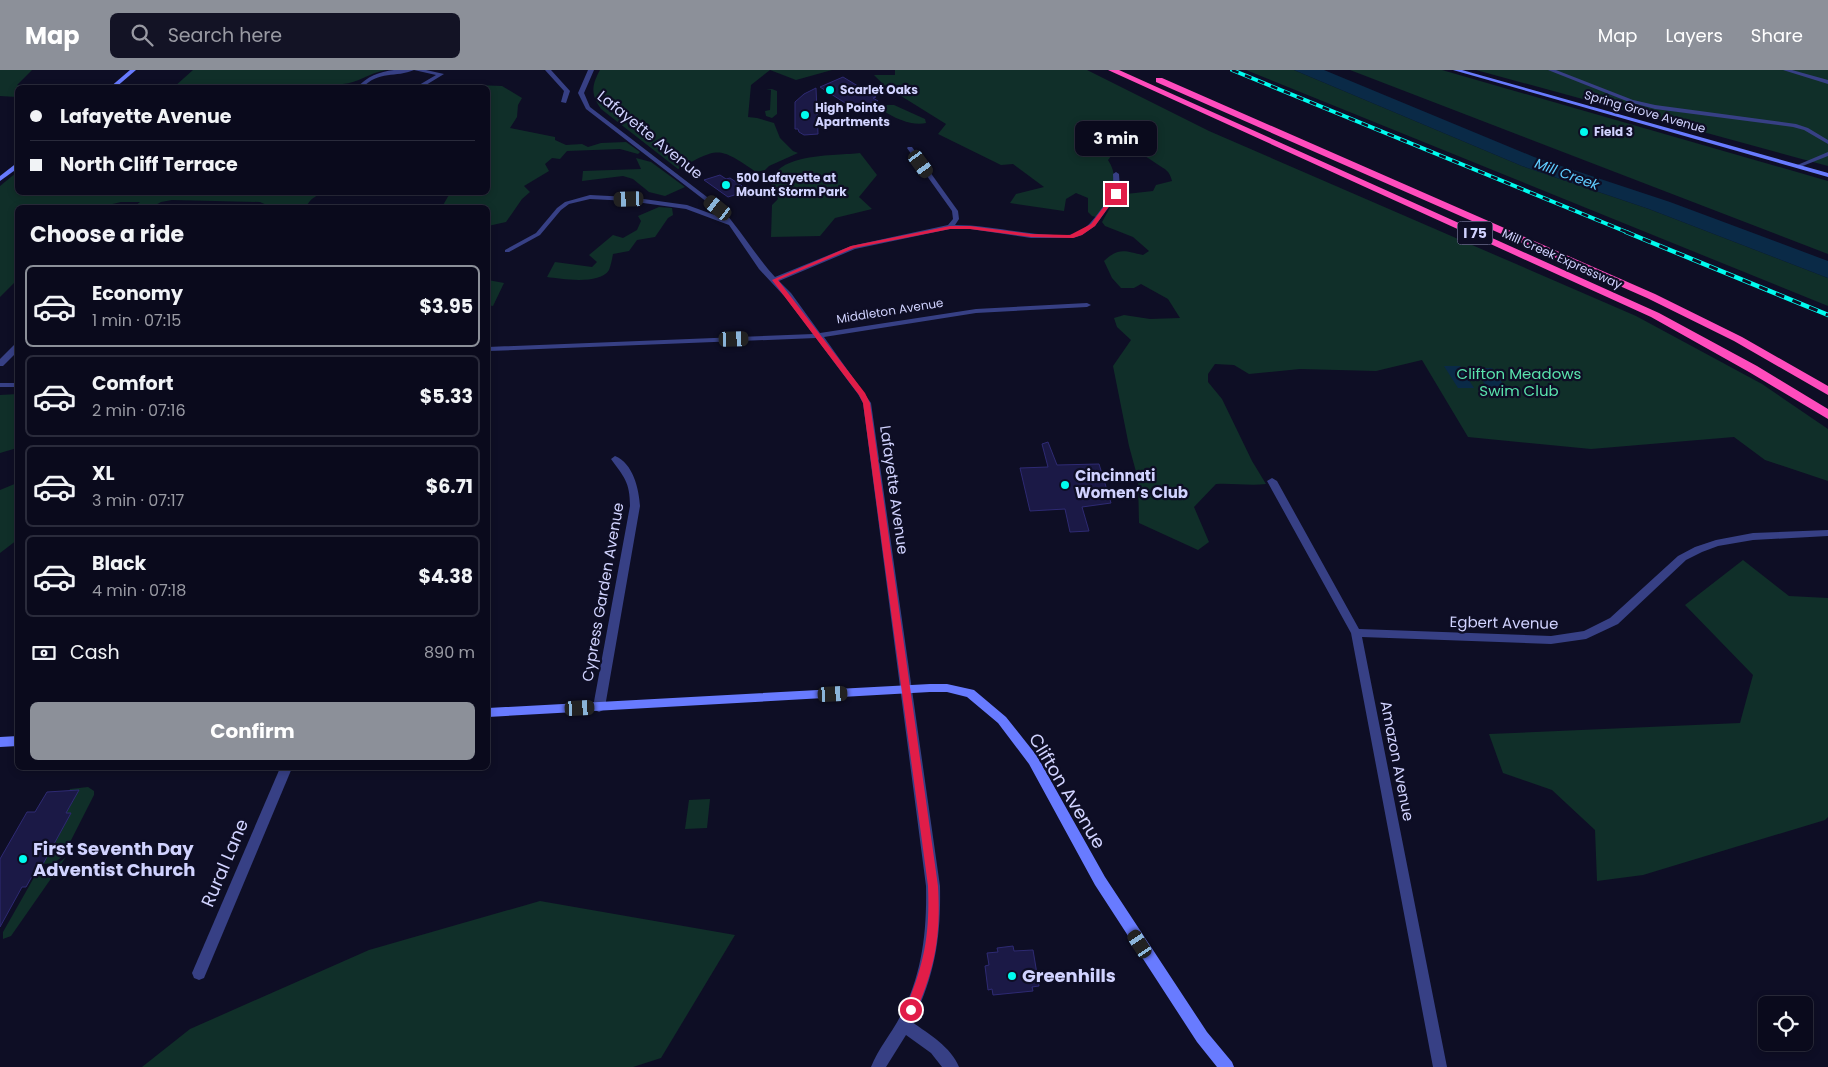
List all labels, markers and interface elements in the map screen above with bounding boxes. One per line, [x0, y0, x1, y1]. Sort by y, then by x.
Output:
search box [110, 13, 460, 58]
text: Map [25, 19, 80, 52]
icon: search [128, 21, 156, 49]
text: Search here [168, 22, 282, 49]
text: Map [1598, 23, 1638, 48]
text: Layers [1666, 23, 1723, 48]
text: Share [1751, 23, 1803, 48]
place label: Scarlet Oaks [840, 81, 918, 98]
marker: Scarlet Oaks [824, 84, 836, 96]
street label: Lafayette Avenue [593, 86, 707, 184]
street label: Spring Grove Avenue [1582, 86, 1708, 137]
place label: High Pointe Apartments [815, 99, 890, 130]
text: Lafayette Avenue [60, 103, 232, 130]
marker: High Pointe Apartments [799, 109, 811, 121]
callout: 3 min [1075, 122, 1157, 156]
place label: Field 3 [1594, 123, 1633, 140]
marker: Field 3 [1578, 126, 1590, 138]
text: 3 min [1093, 127, 1139, 150]
car [906, 147, 935, 181]
text: North Cliff Terrace [60, 151, 238, 178]
water label: Mill Creek [1532, 153, 1603, 195]
place label: 500 Lafayette at Mount Storm Park [736, 169, 847, 200]
marker: 500 Lafayette at Mount Storm Park [720, 179, 732, 191]
route end [1105, 183, 1127, 205]
car [613, 191, 644, 207]
car [701, 193, 734, 223]
text: Choose a ride [30, 219, 184, 250]
road number: I 75 [1458, 222, 1492, 244]
street label: Mill Creek Expressway [1500, 224, 1625, 293]
text: Economy [92, 280, 183, 307]
icon: car [32, 284, 77, 329]
text: $3.95 [420, 293, 473, 320]
street label: Middleton Avenue [835, 294, 945, 327]
text: 1 min · 07:15 [92, 309, 181, 332]
car [718, 331, 749, 347]
park label: Clifton Meadows Swim Club [1457, 363, 1582, 401]
text: Comfort [92, 370, 174, 397]
icon: car [32, 374, 77, 419]
text: $5.33 [420, 383, 473, 410]
text: 2 min · 07:16 [92, 399, 186, 422]
street label: Lafayette Avenue [875, 424, 914, 556]
text: XL [92, 460, 115, 487]
icon: car [32, 464, 77, 509]
place label: Cincinnati Women’s Club [1075, 465, 1188, 503]
text: $6.71 [426, 473, 473, 500]
marker: Cincinnati Women’s Club [1059, 479, 1071, 491]
text: 3 min · 07:17 [92, 489, 184, 512]
street label: Cypress Garden Avenue [576, 501, 629, 683]
text: Black [92, 550, 146, 577]
icon: car [32, 554, 77, 599]
text: $4.38 [418, 563, 473, 590]
text: 4 min · 07:18 [92, 579, 186, 602]
street label: Egbert Avenue [1449, 611, 1559, 634]
icon: cash [30, 639, 58, 667]
text: Cash [70, 639, 120, 666]
text: 890 m [424, 641, 475, 664]
car [817, 686, 848, 702]
street label: Amazon Avenue [1376, 699, 1419, 823]
car [564, 700, 595, 716]
button: Confirm [30, 702, 475, 760]
street label: Clifton Avenue [1023, 728, 1112, 853]
street label: Rural Lane [195, 815, 254, 911]
place label: First Seventh Day Adventist Church [33, 836, 195, 882]
marker: First Seventh Day Adventist Church [17, 853, 29, 865]
car [1125, 927, 1154, 961]
place label: Greenhills [1022, 963, 1116, 988]
marker: Greenhills [1006, 970, 1018, 982]
map controls [1758, 996, 1813, 1051]
button: locate [1758, 996, 1813, 1051]
route start [900, 999, 922, 1021]

